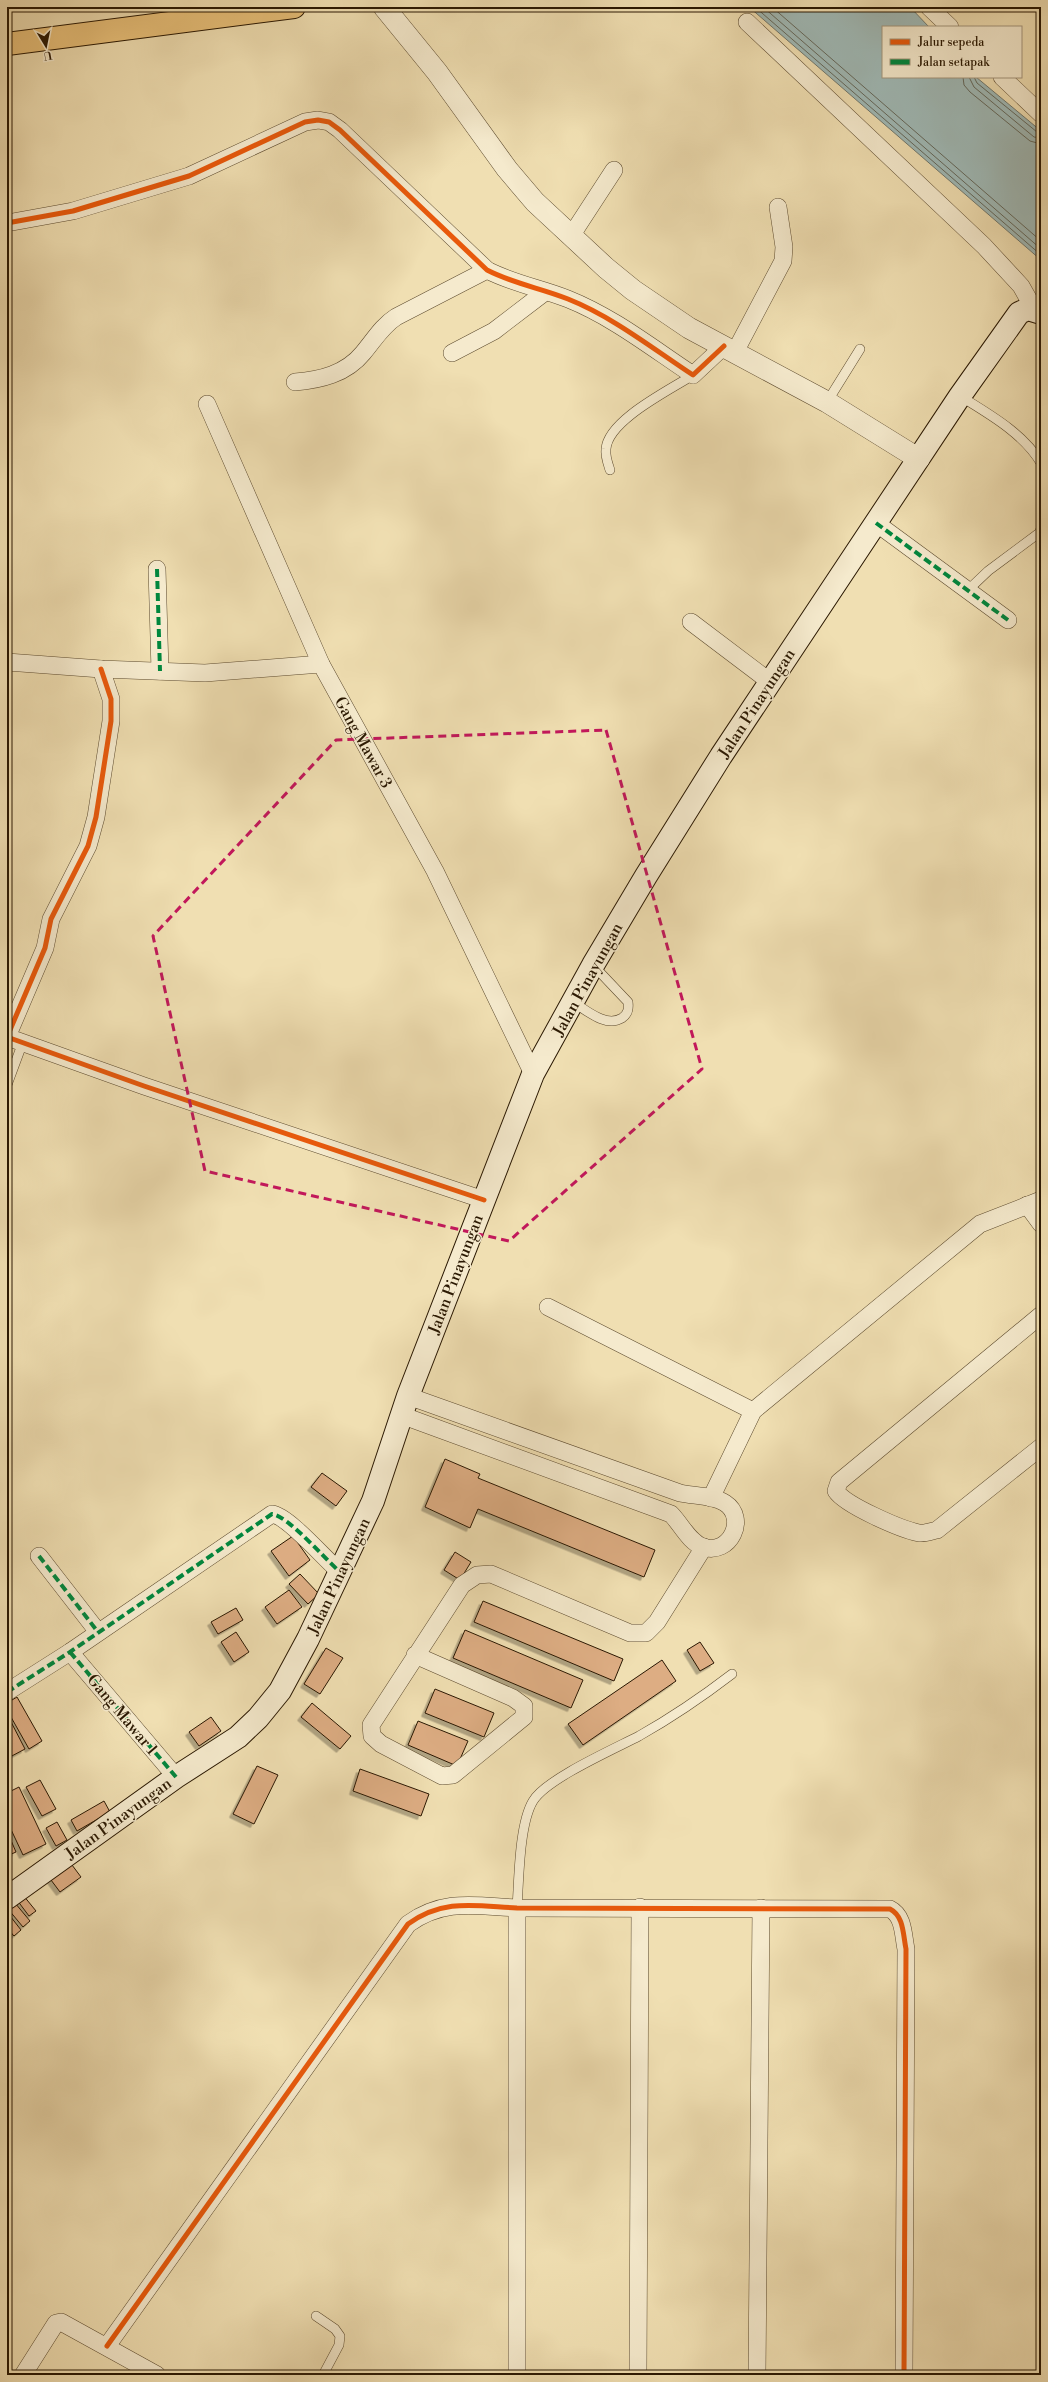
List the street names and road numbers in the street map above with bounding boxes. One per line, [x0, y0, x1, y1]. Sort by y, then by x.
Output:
street label: Jalan Pinayungan [713, 645, 800, 763]
street label: Gang Mawar 3 [330, 693, 397, 792]
street label: Jalan Pinayungan [548, 919, 628, 1041]
street label: Jalan Pinayungan [424, 1211, 488, 1338]
street label: Jalan Pinayungan [303, 1514, 375, 1639]
street label: Gang Mawar 1 [83, 1670, 162, 1759]
street label: Jalan Pinayungan [61, 1773, 176, 1865]

